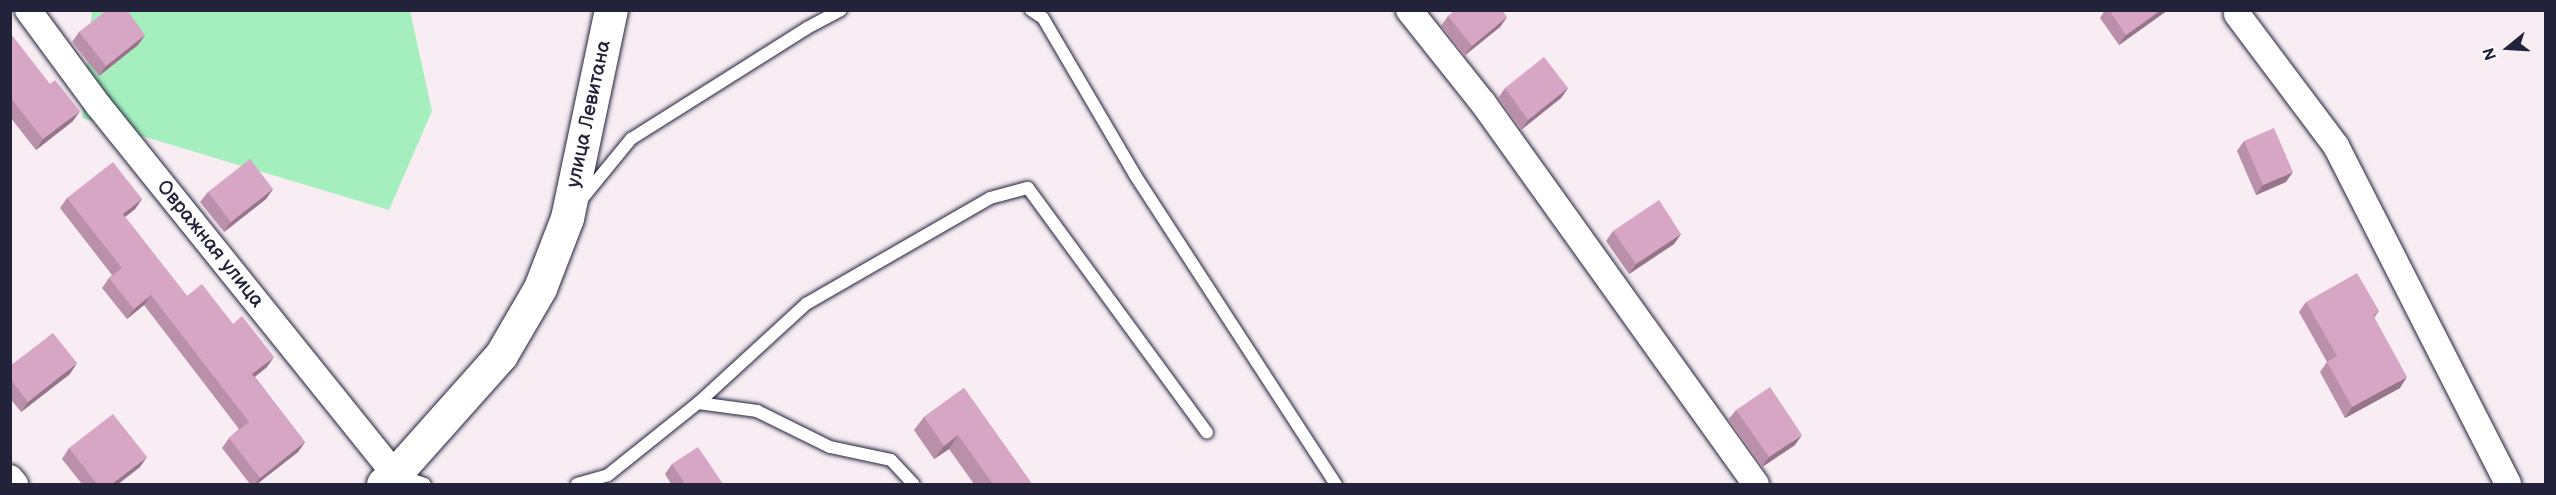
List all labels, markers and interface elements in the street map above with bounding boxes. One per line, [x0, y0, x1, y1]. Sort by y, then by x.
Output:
north arrow [2478, 18, 2538, 78]
street label: улица Левитана [562, 38, 616, 190]
text: N [2480, 45, 2501, 62]
street label: Овражная улица [151, 176, 269, 312]

